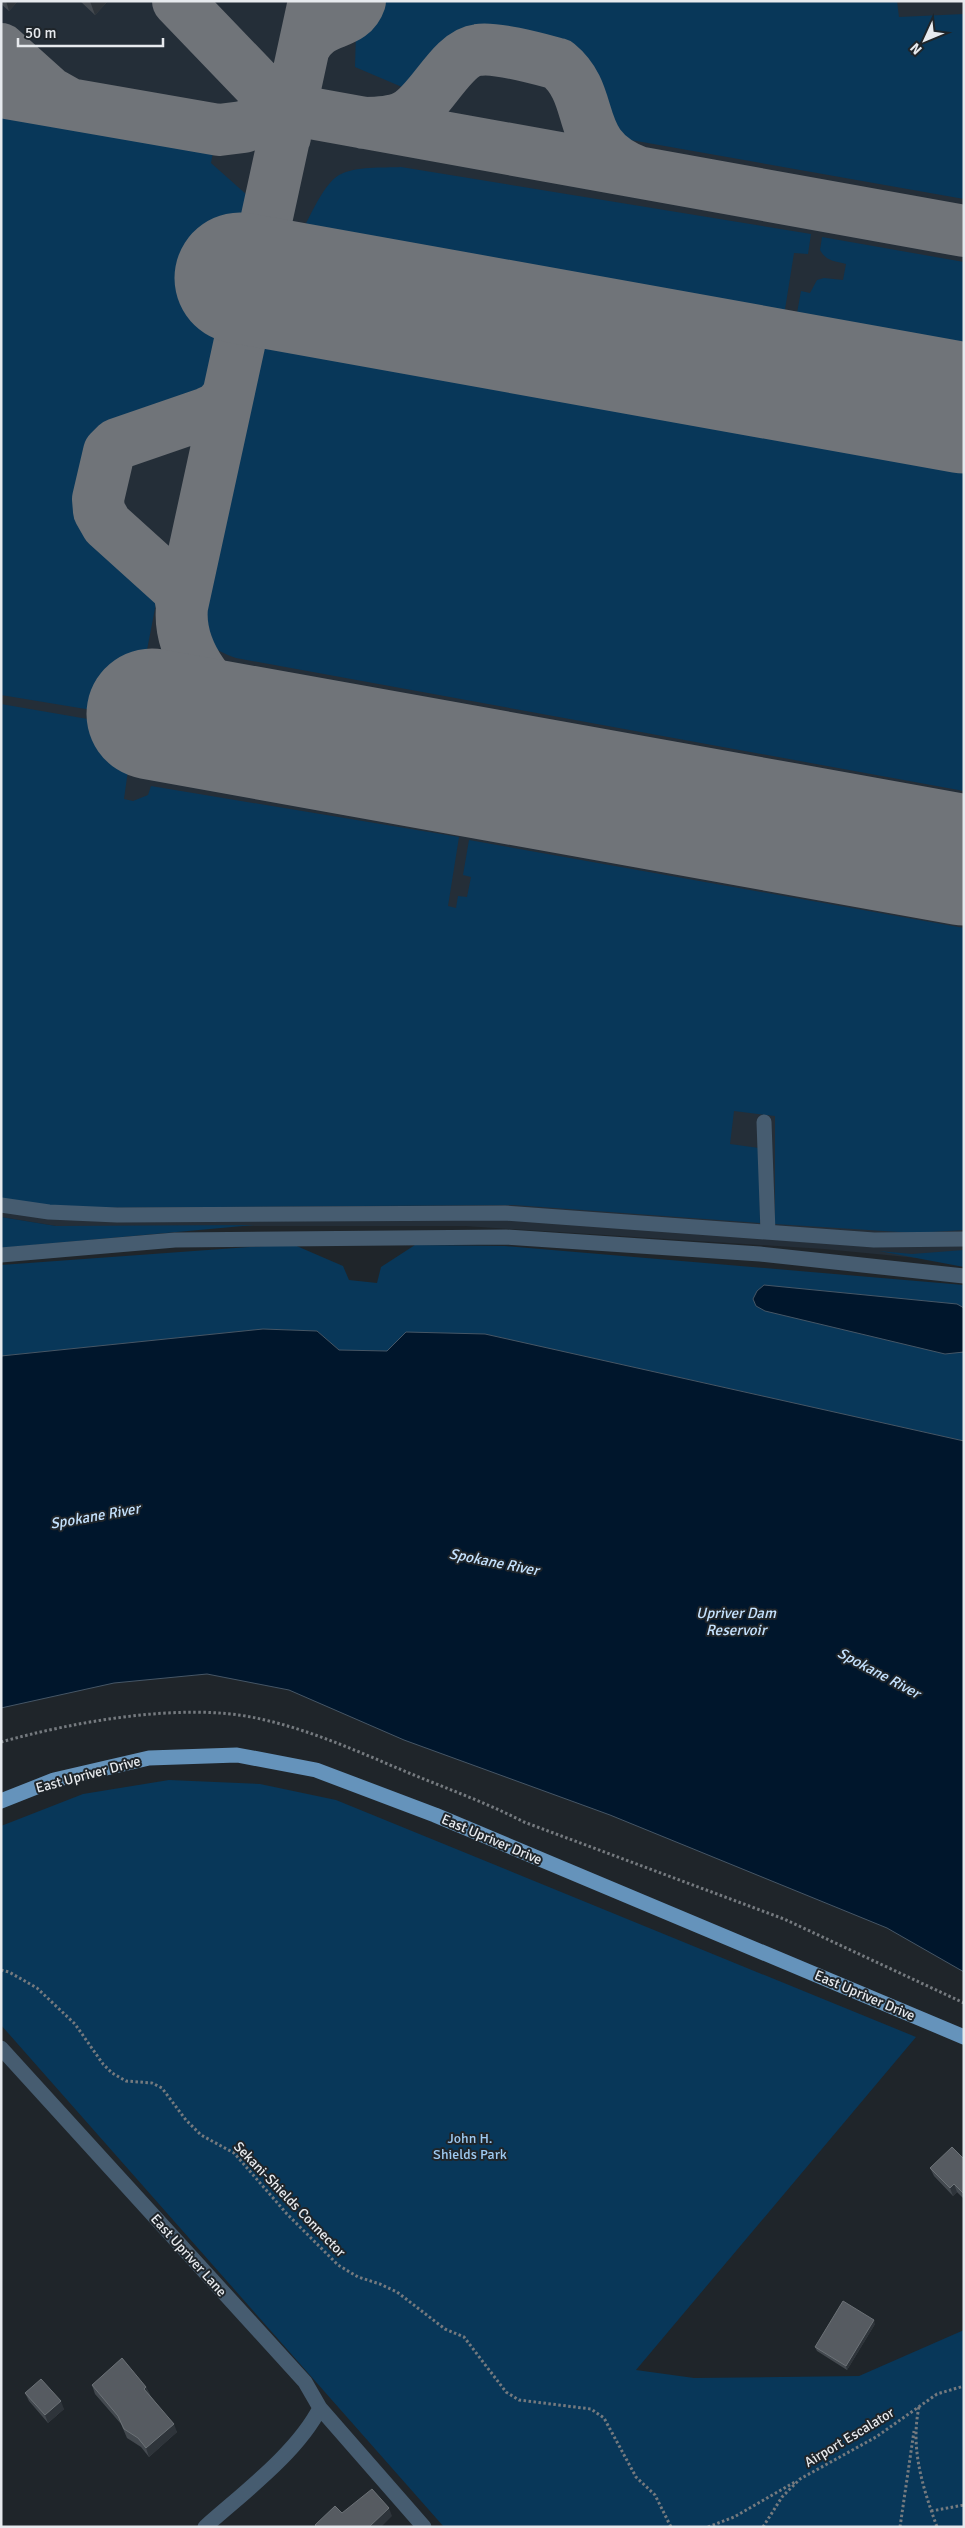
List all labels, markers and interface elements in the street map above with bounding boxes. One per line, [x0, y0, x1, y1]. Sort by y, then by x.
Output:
scale bar [18, 15, 162, 47]
north arrow [900, 15, 950, 65]
text: 50 m [25, 24, 56, 42]
text: N [907, 39, 926, 58]
water label: Spokane River [49, 1499, 144, 1533]
water label: Spokane River [448, 1545, 543, 1580]
water label: Upriver Dam Reservoir [696, 1604, 777, 1639]
water label: Spokane River [835, 1644, 925, 1703]
street label: East Upriver Drive [34, 1752, 142, 1797]
street label: East Upriver Drive [439, 1811, 545, 1868]
street label: East Upriver Drive [812, 1967, 918, 2024]
park label: John H. Shields Park [433, 2130, 507, 2163]
street label: Sekani-Shields Connector [230, 2138, 350, 2261]
street label: East Upriver Lane [147, 2211, 230, 2300]
street label: Airport Escalator [801, 2404, 898, 2471]

